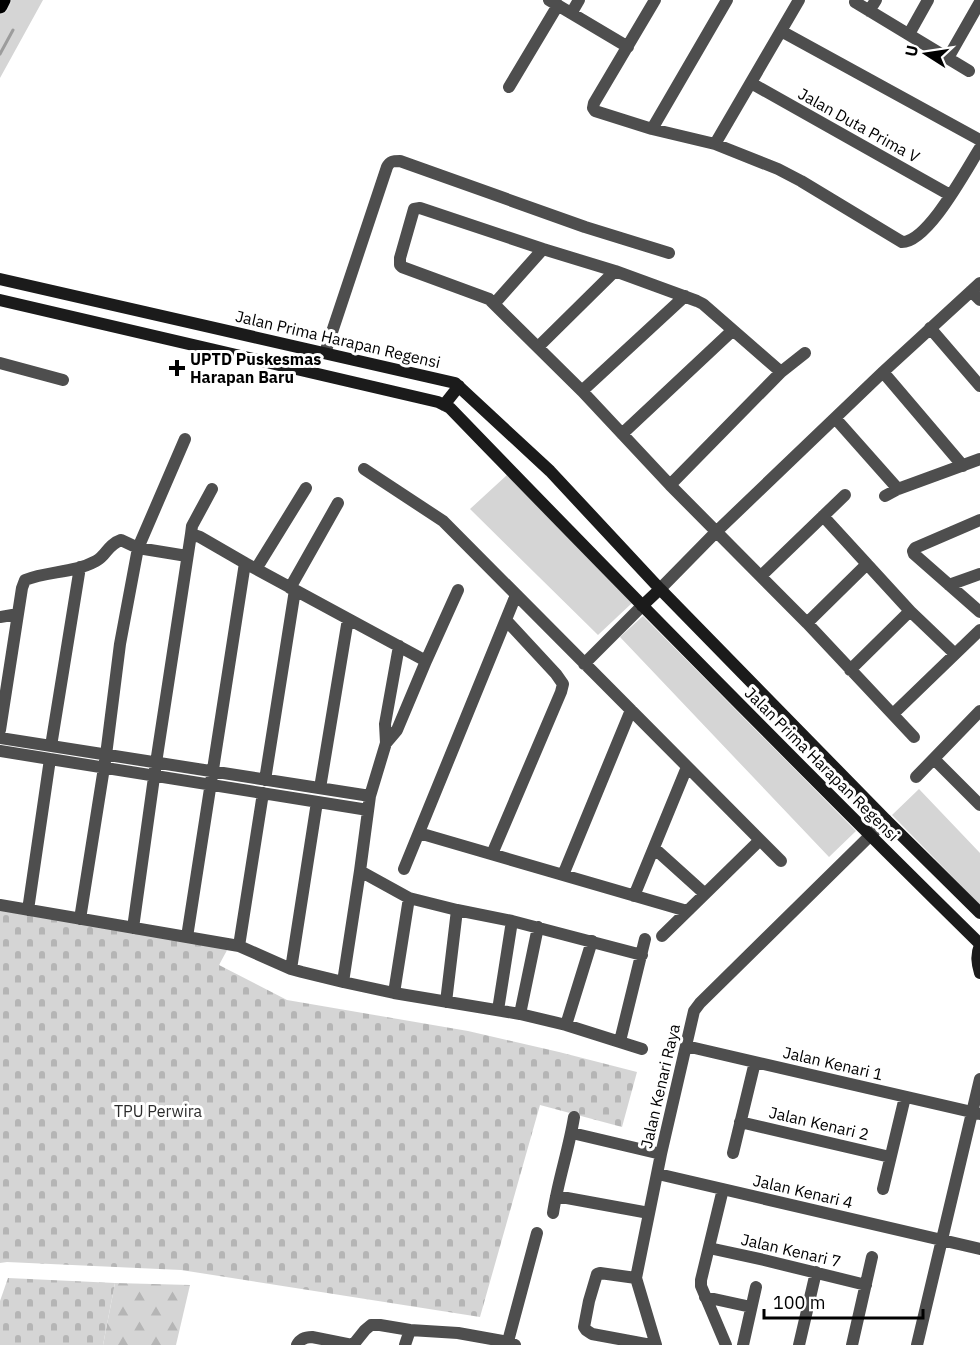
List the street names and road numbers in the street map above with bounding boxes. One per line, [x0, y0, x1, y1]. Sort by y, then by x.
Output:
street label: Jalan Duta Prima V [795, 83, 923, 167]
street label: Jalan Prima Harapan Regensi [234, 306, 442, 372]
street label: Jalan Prima Harapan Regensi [741, 683, 903, 845]
street label: Jalan Kenari Raya [636, 1021, 684, 1150]
street label: Jalan Kenari 1 [781, 1042, 885, 1084]
street label: Jalan Kenari 2 [767, 1102, 871, 1144]
street label: Jalan Kenari 4 [751, 1170, 855, 1212]
street label: Jalan Kenari 7 [739, 1229, 843, 1271]

